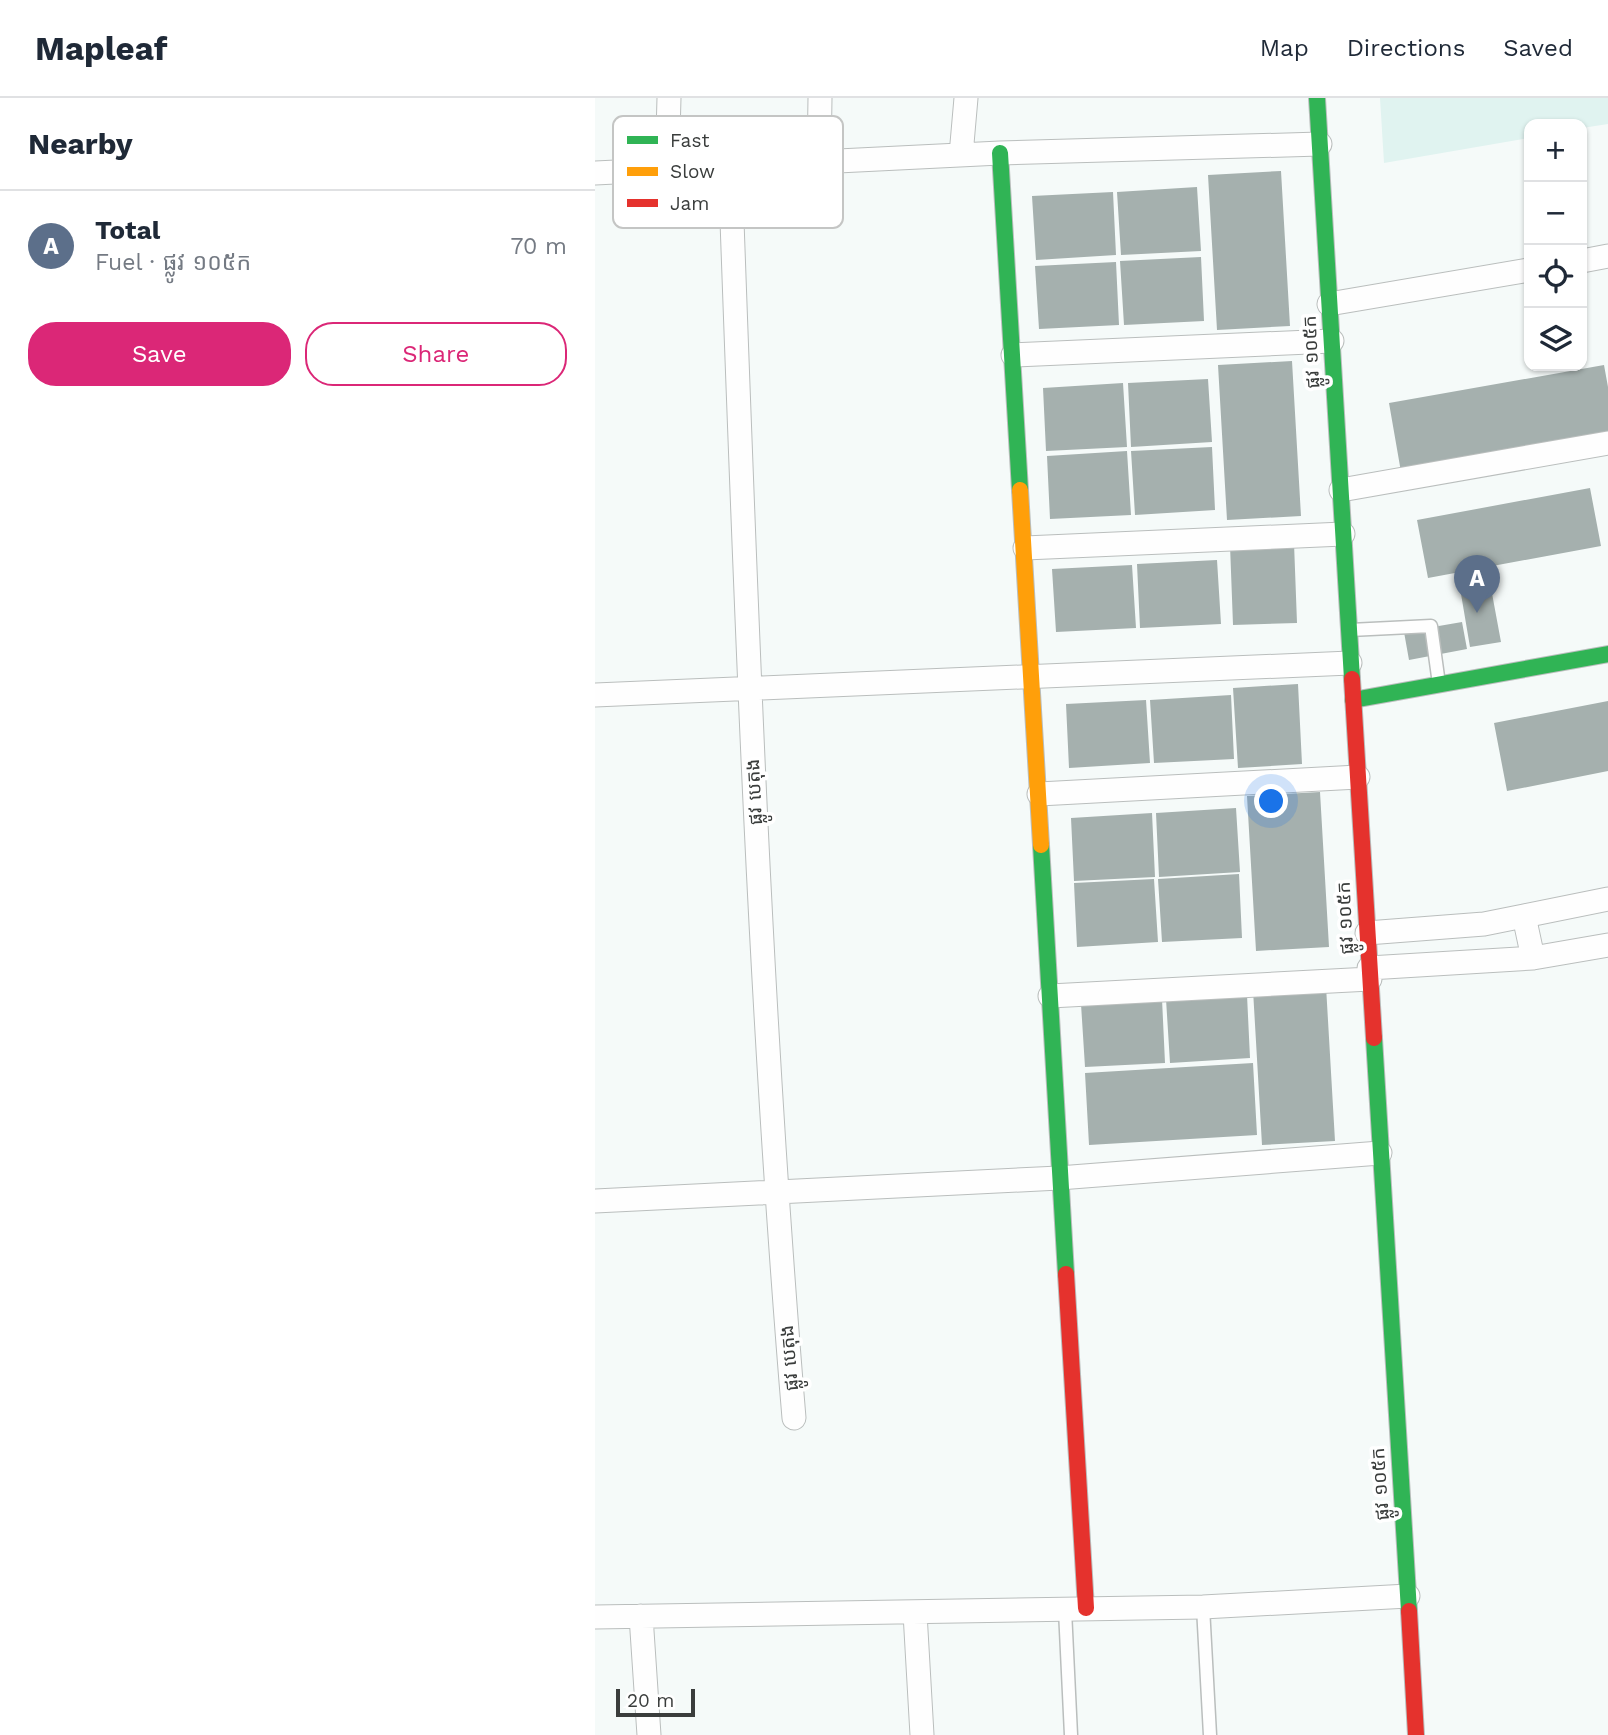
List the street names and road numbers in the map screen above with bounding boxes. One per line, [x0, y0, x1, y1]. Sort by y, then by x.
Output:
street label: ផ្លូវ ១០៥ក [1298, 315, 1330, 389]
street label: ផ្លូវ បេតុង [741, 758, 773, 826]
street label: ផ្លូវ ១០៥ក [1332, 881, 1364, 955]
street label: ផ្លូវ បេតុង [775, 1323, 809, 1392]
street label: ផ្លូវ ១០៥ក [1366, 1446, 1400, 1521]

